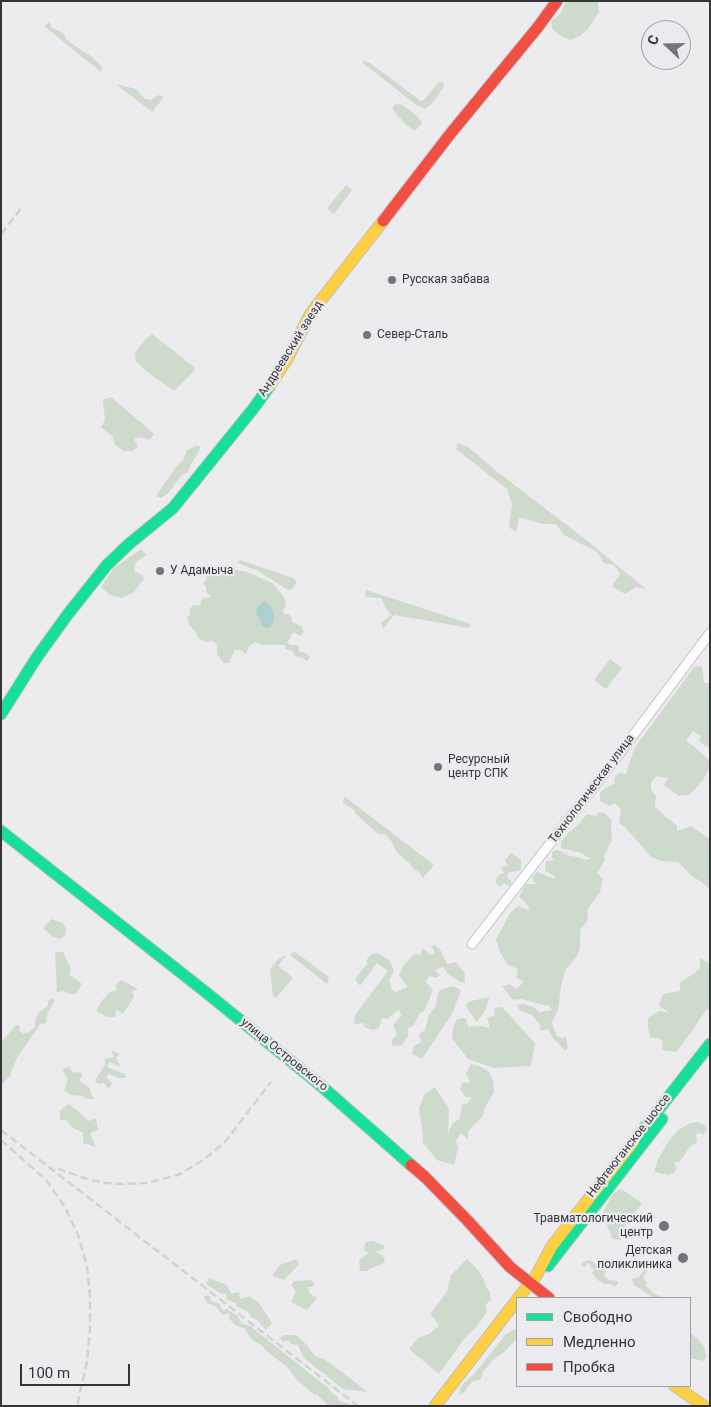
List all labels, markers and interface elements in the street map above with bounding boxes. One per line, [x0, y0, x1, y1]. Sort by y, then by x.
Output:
north arrow [641, 20, 691, 70]
text: С [644, 33, 662, 47]
place label: Русская забава [402, 273, 490, 287]
marker: Русская забава [386, 274, 398, 286]
street label: Андреевский заезд [256, 298, 326, 400]
place label: Север-Сталь [377, 328, 448, 342]
marker: Север-Сталь [361, 329, 373, 341]
place label: У Адамыча [170, 564, 233, 578]
marker: У Адамыча [154, 565, 166, 577]
street label: Технологическая улица [546, 732, 638, 846]
place label: Ресурсный центр СПК [448, 753, 510, 781]
marker: Ресурсный центр СПК [432, 761, 444, 773]
street label: улица Островского [238, 1015, 330, 1095]
street label: Нефтеюганское шоссе [584, 1091, 674, 1201]
place label: Травматологический центр [533, 1212, 653, 1240]
marker: Травматологический центр [657, 1219, 671, 1233]
place label: Детская поликлиника [597, 1244, 672, 1272]
marker: Детская поликлиника [676, 1251, 690, 1265]
legend [516, 1297, 691, 1387]
text: Свободно [563, 1308, 632, 1326]
text: Медленно [563, 1333, 636, 1351]
scale bar [22, 1354, 132, 1386]
text: Пробка [563, 1358, 615, 1376]
text: 100 m [28, 1364, 70, 1382]

